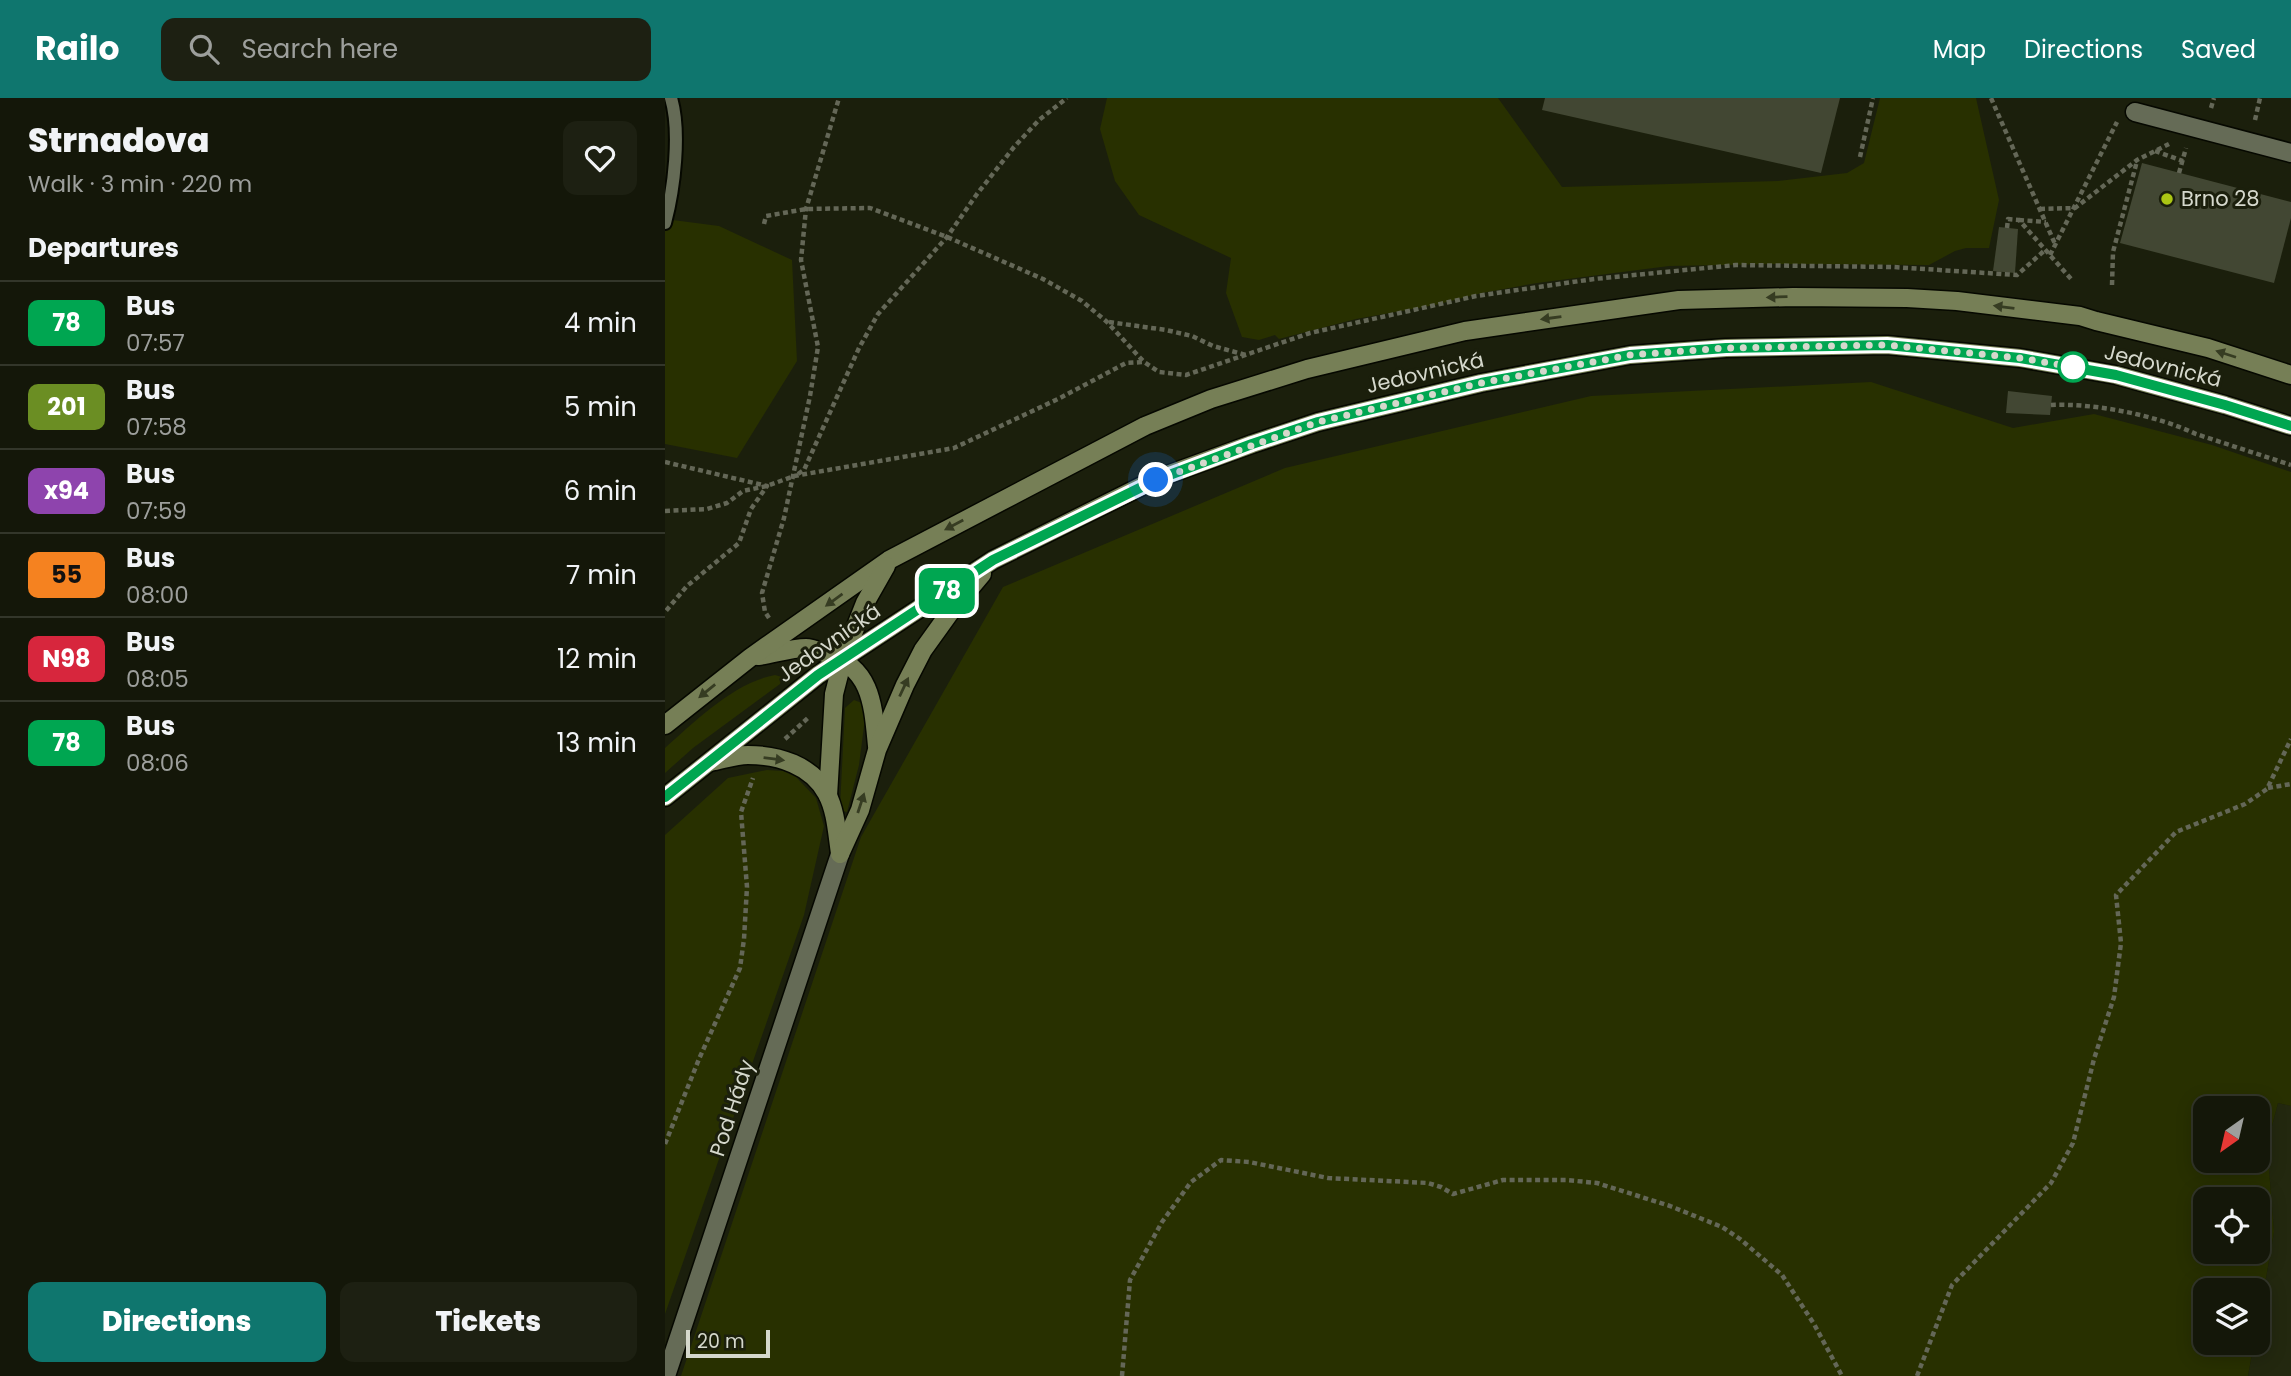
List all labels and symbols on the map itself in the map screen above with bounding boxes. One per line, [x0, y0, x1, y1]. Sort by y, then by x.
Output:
place label: Brno 28 [2181, 184, 2260, 213]
marker: Brno 28 [2159, 191, 2175, 207]
one-way arrow [1766, 291, 1788, 303]
one-way arrow [1993, 302, 2015, 313]
one-way arrow [1540, 313, 1562, 324]
street label: Jedovnická [2101, 337, 2225, 394]
street label: Jedovnická [1363, 345, 1487, 400]
one-way arrow [2215, 348, 2236, 359]
unlabelled marker [2058, 352, 2088, 382]
your location [1138, 462, 1173, 497]
one-way arrow [944, 519, 963, 531]
line badge: 78 [915, 568, 979, 614]
one-way arrow [825, 592, 843, 606]
street label: Jedovnická [771, 596, 886, 689]
one-way arrow [898, 677, 910, 697]
one-way arrow [699, 683, 717, 698]
one-way arrow [763, 753, 785, 764]
one-way arrow [857, 792, 867, 813]
street label: Pod Hády [702, 1056, 761, 1160]
north arrow [2193, 1096, 2270, 1172]
scale bar [686, 1327, 770, 1359]

